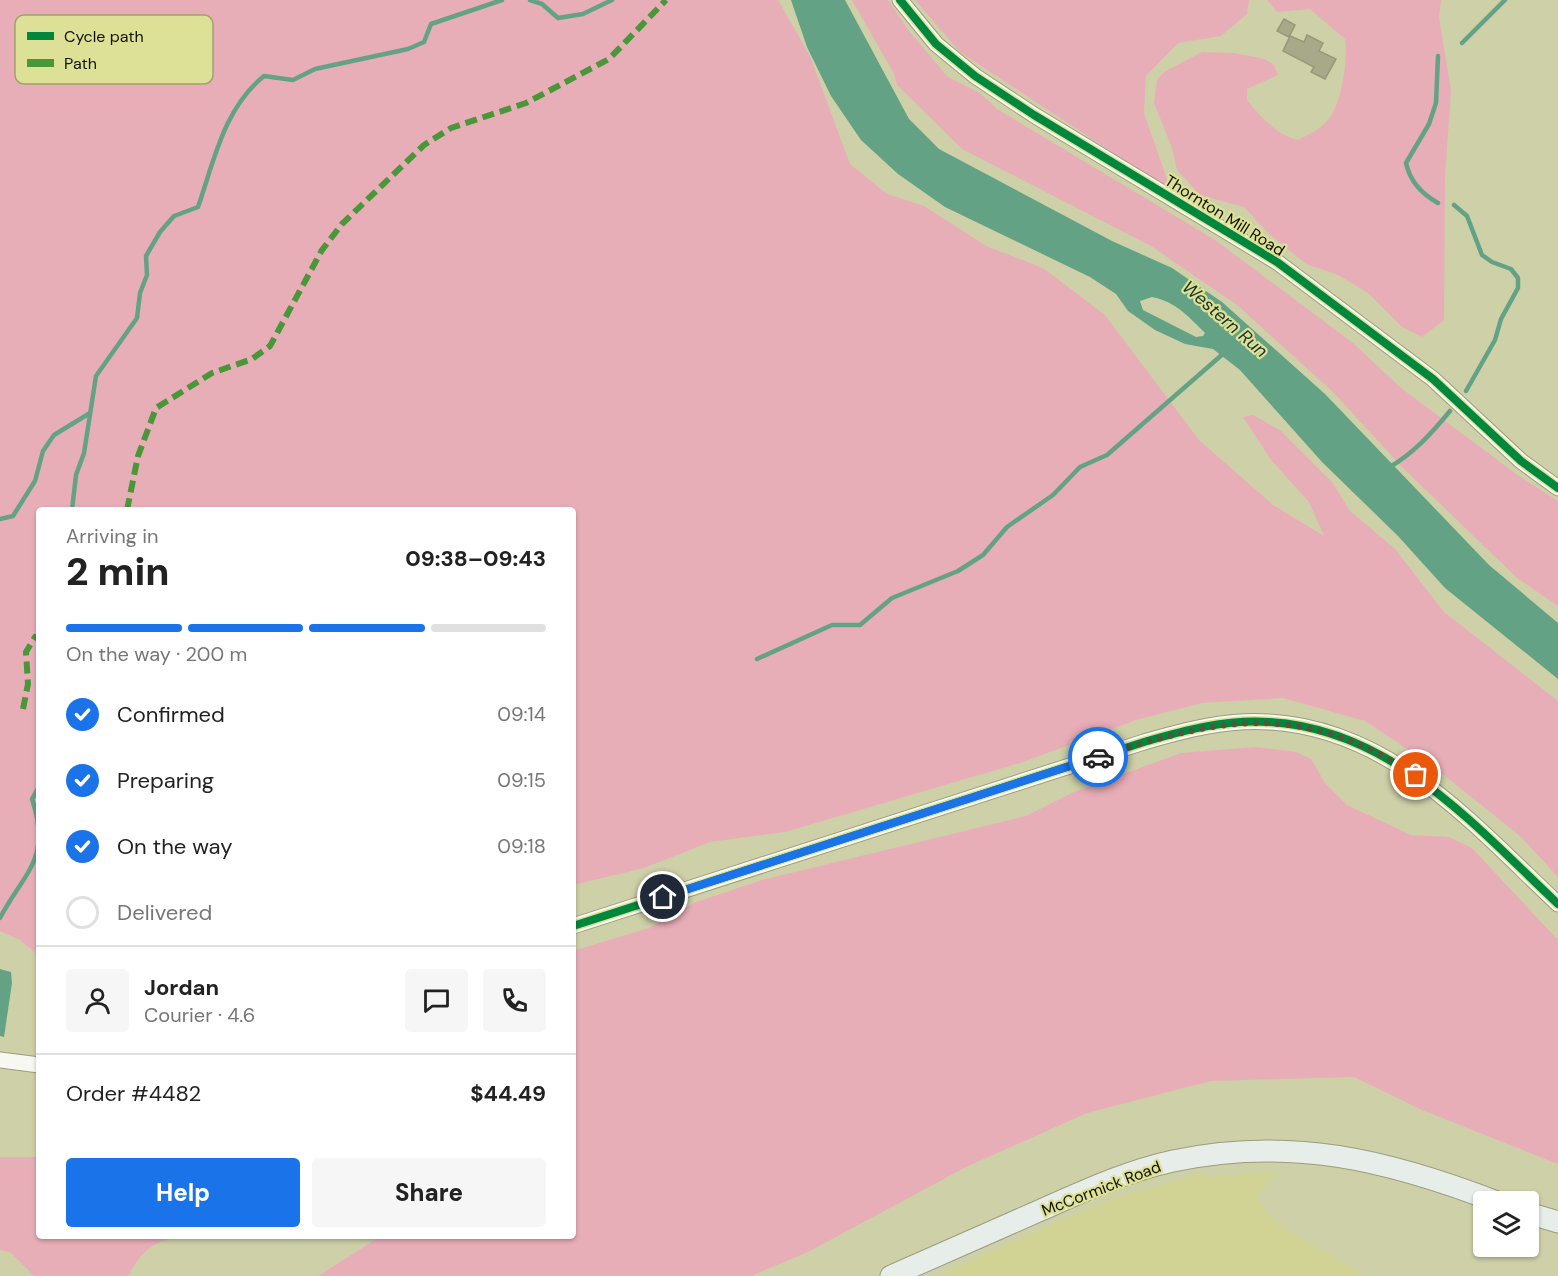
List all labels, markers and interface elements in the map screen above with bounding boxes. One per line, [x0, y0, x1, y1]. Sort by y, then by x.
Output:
legend [15, 15, 213, 84]
text: Cycle path [64, 26, 144, 47]
text: Path [64, 53, 97, 74]
street label: Thornton Mill Road [1161, 170, 1289, 261]
water label: Western Run [1177, 275, 1273, 363]
text: Arriving in [66, 523, 158, 549]
text: 09:38–09:43 [405, 544, 546, 573]
text: 2 min [66, 546, 170, 597]
text: On the way · 200 m [66, 641, 247, 667]
icon: check [66, 698, 99, 731]
text: Confirmed [117, 700, 225, 729]
text: 09:14 [497, 701, 546, 727]
courier [1068, 727, 1128, 787]
icon: car [1082, 741, 1115, 774]
pin [1390, 749, 1441, 800]
icon: bag [1399, 758, 1432, 791]
icon: check [66, 764, 99, 797]
text: Preparing [117, 766, 214, 795]
text: 09:15 [497, 767, 546, 793]
icon: check [66, 830, 99, 863]
text: On the way [117, 832, 232, 861]
text: 09:18 [497, 833, 546, 859]
pin [637, 871, 688, 922]
icon: home [646, 880, 679, 913]
text: Delivered [117, 898, 212, 927]
button: person [66, 969, 129, 1032]
button: chat [405, 969, 468, 1032]
button: phone [483, 969, 546, 1032]
text: Jordan [144, 973, 219, 1002]
text: Courier · 4.6 [144, 1002, 255, 1028]
text: Order #4482 [66, 1079, 201, 1108]
text: $44.49 [470, 1079, 546, 1108]
street label: McCormick Road [1038, 1156, 1164, 1221]
button: Help [66, 1158, 300, 1227]
button: Share [312, 1158, 546, 1227]
map controls [1473, 1191, 1539, 1257]
button: layers [1473, 1191, 1539, 1257]

